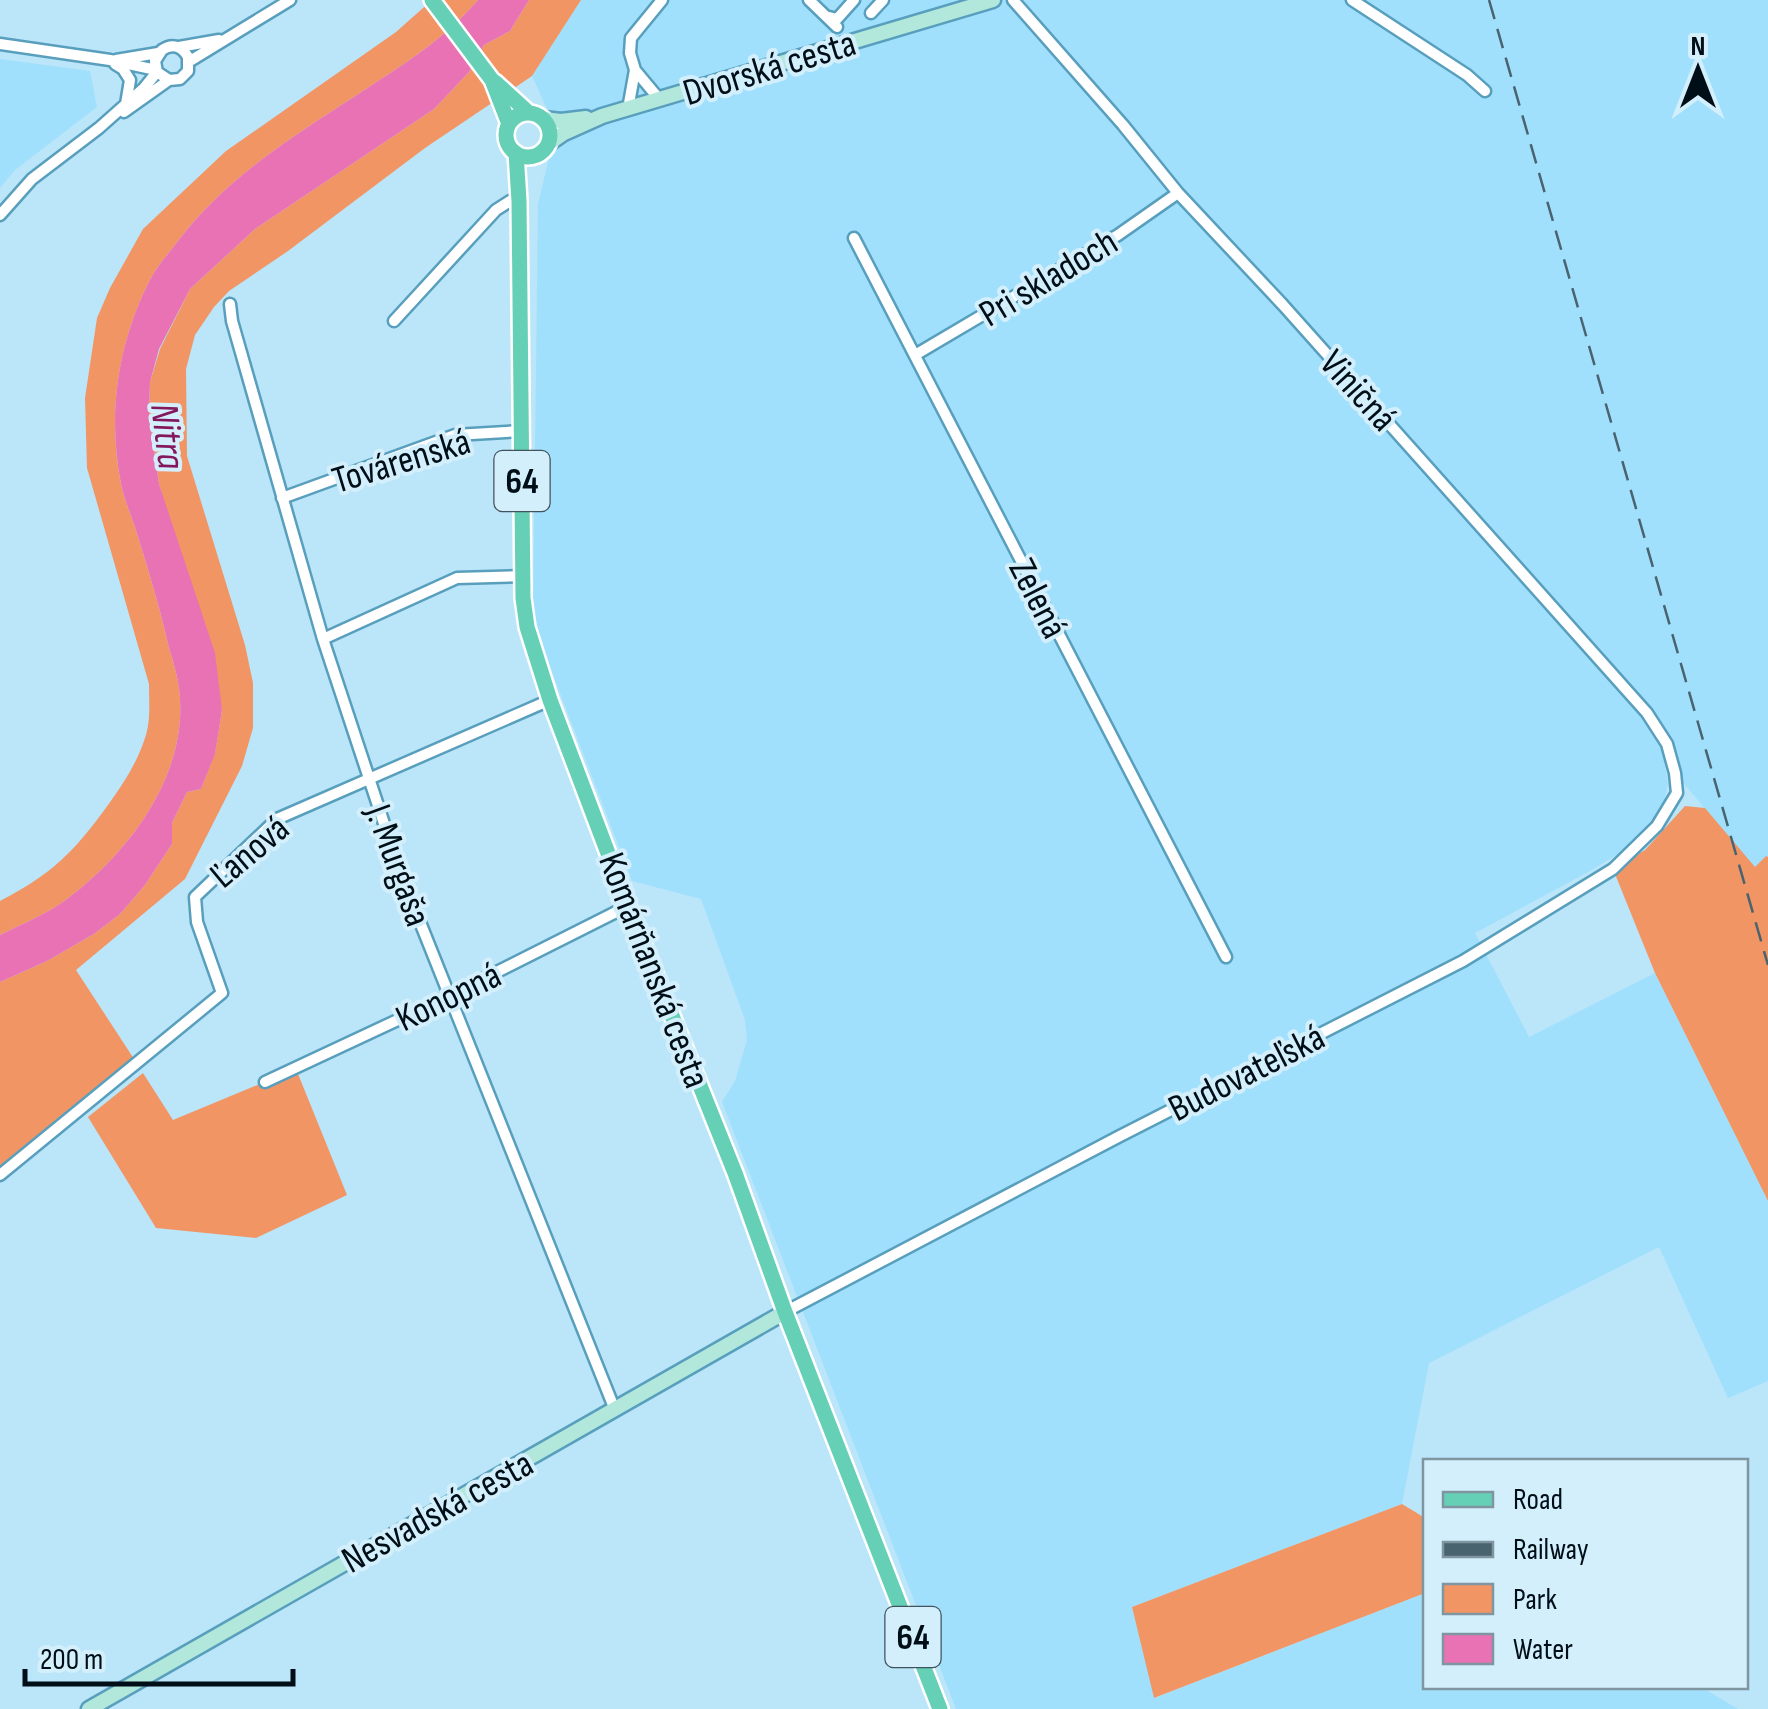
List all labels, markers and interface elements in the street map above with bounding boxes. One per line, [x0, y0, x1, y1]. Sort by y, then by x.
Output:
north arrow [1648, 20, 1748, 120]
street label: Dvorská cesta [678, 21, 861, 116]
text: N [1691, 30, 1705, 63]
street label: Pri skladoch [972, 220, 1126, 337]
street label: Viničná [1310, 341, 1406, 441]
water label: Nitra [139, 401, 195, 472]
street label: Továrenská [327, 419, 476, 504]
road number: 64 [494, 451, 550, 511]
street label: Zelená [999, 551, 1077, 646]
street label: J. Murgaša [355, 798, 440, 933]
street label: Ľanová [201, 806, 299, 898]
street label: Komárňanská cesta [588, 847, 719, 1094]
street label: Konopná [389, 953, 508, 1042]
street label: Budovateľská [1161, 1015, 1332, 1132]
street label: Nesvadská cesta [334, 1441, 541, 1583]
legend [1423, 1459, 1748, 1689]
text: Road [1513, 1482, 1563, 1518]
text: Railway [1513, 1532, 1589, 1568]
text: Park [1513, 1582, 1557, 1618]
road number: 64 [886, 1607, 940, 1667]
scale bar [25, 1624, 292, 1686]
text: Water [1513, 1632, 1573, 1668]
text: 200 m [40, 1642, 103, 1678]

